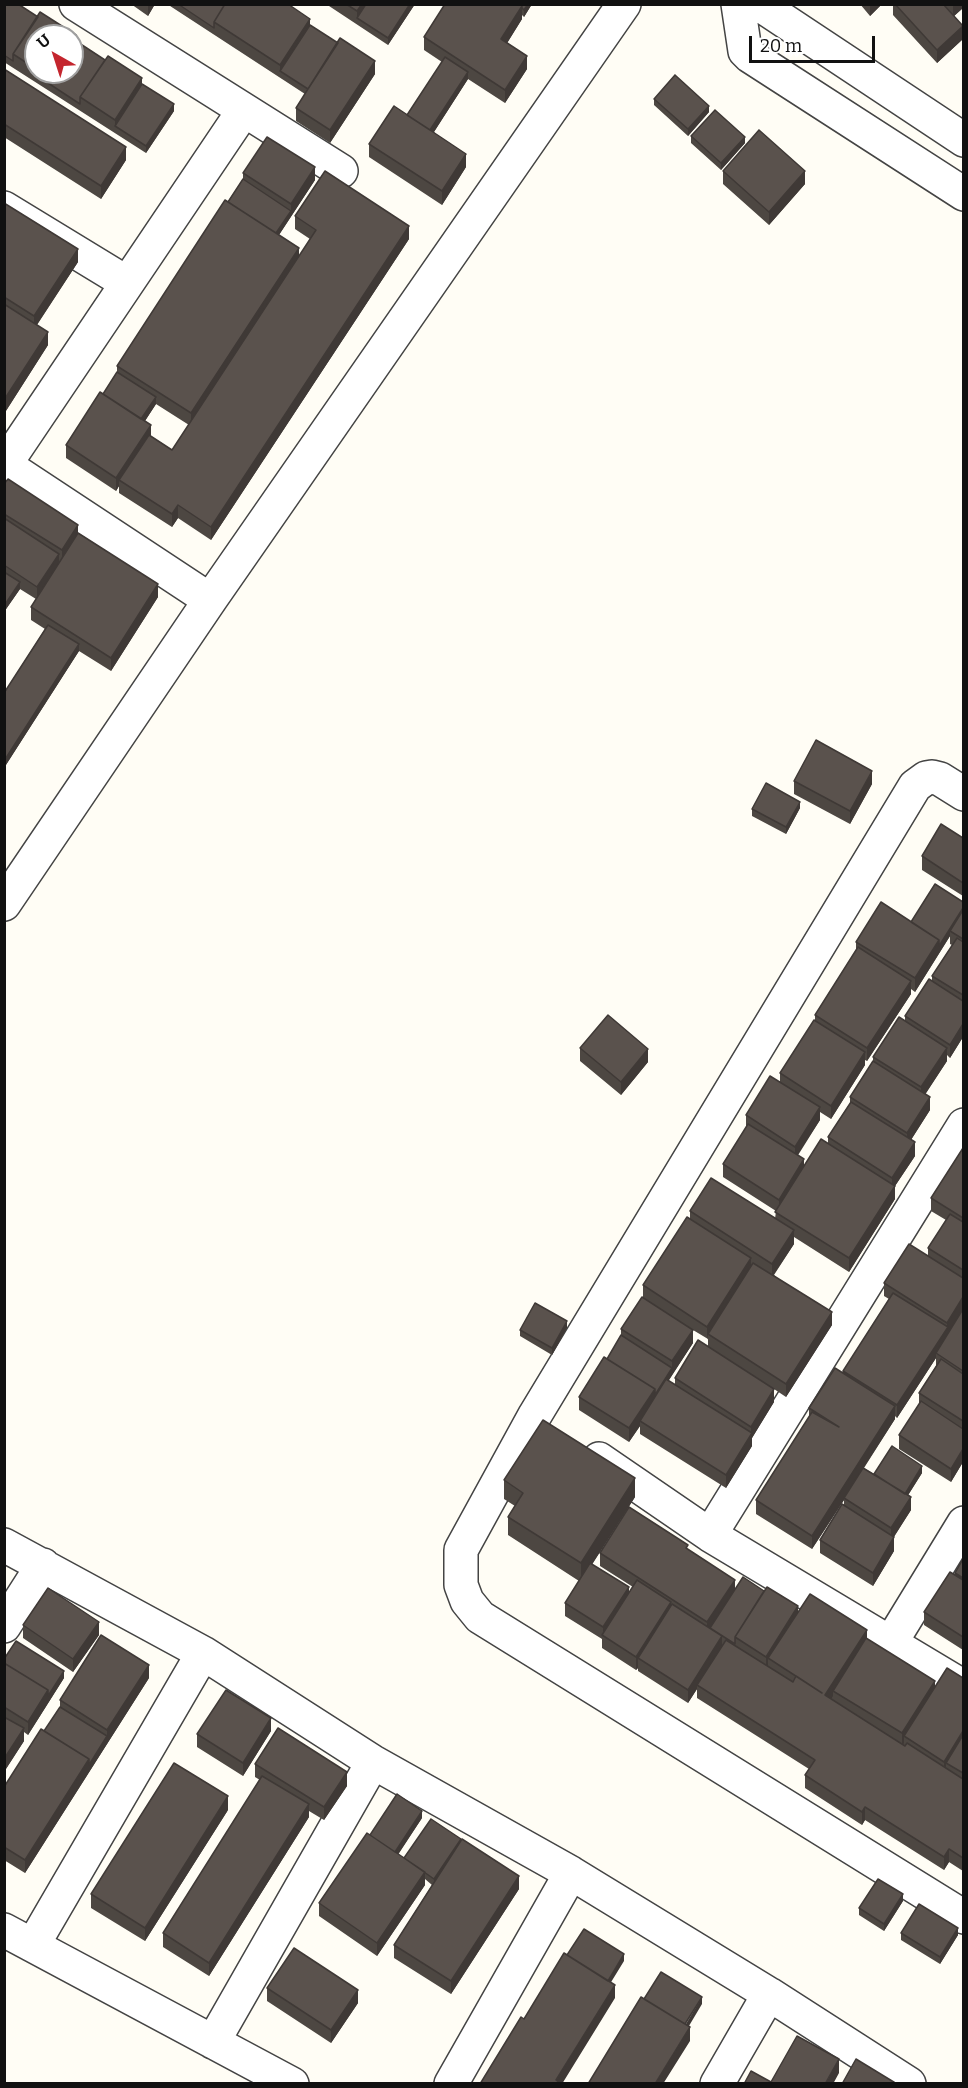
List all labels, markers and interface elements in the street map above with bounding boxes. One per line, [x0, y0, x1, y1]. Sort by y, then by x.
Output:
north arrow [24, 24, 84, 84]
scale bar [752, 24, 878, 62]
text: U [33, 30, 54, 52]
text: 20 m [760, 35, 802, 57]

